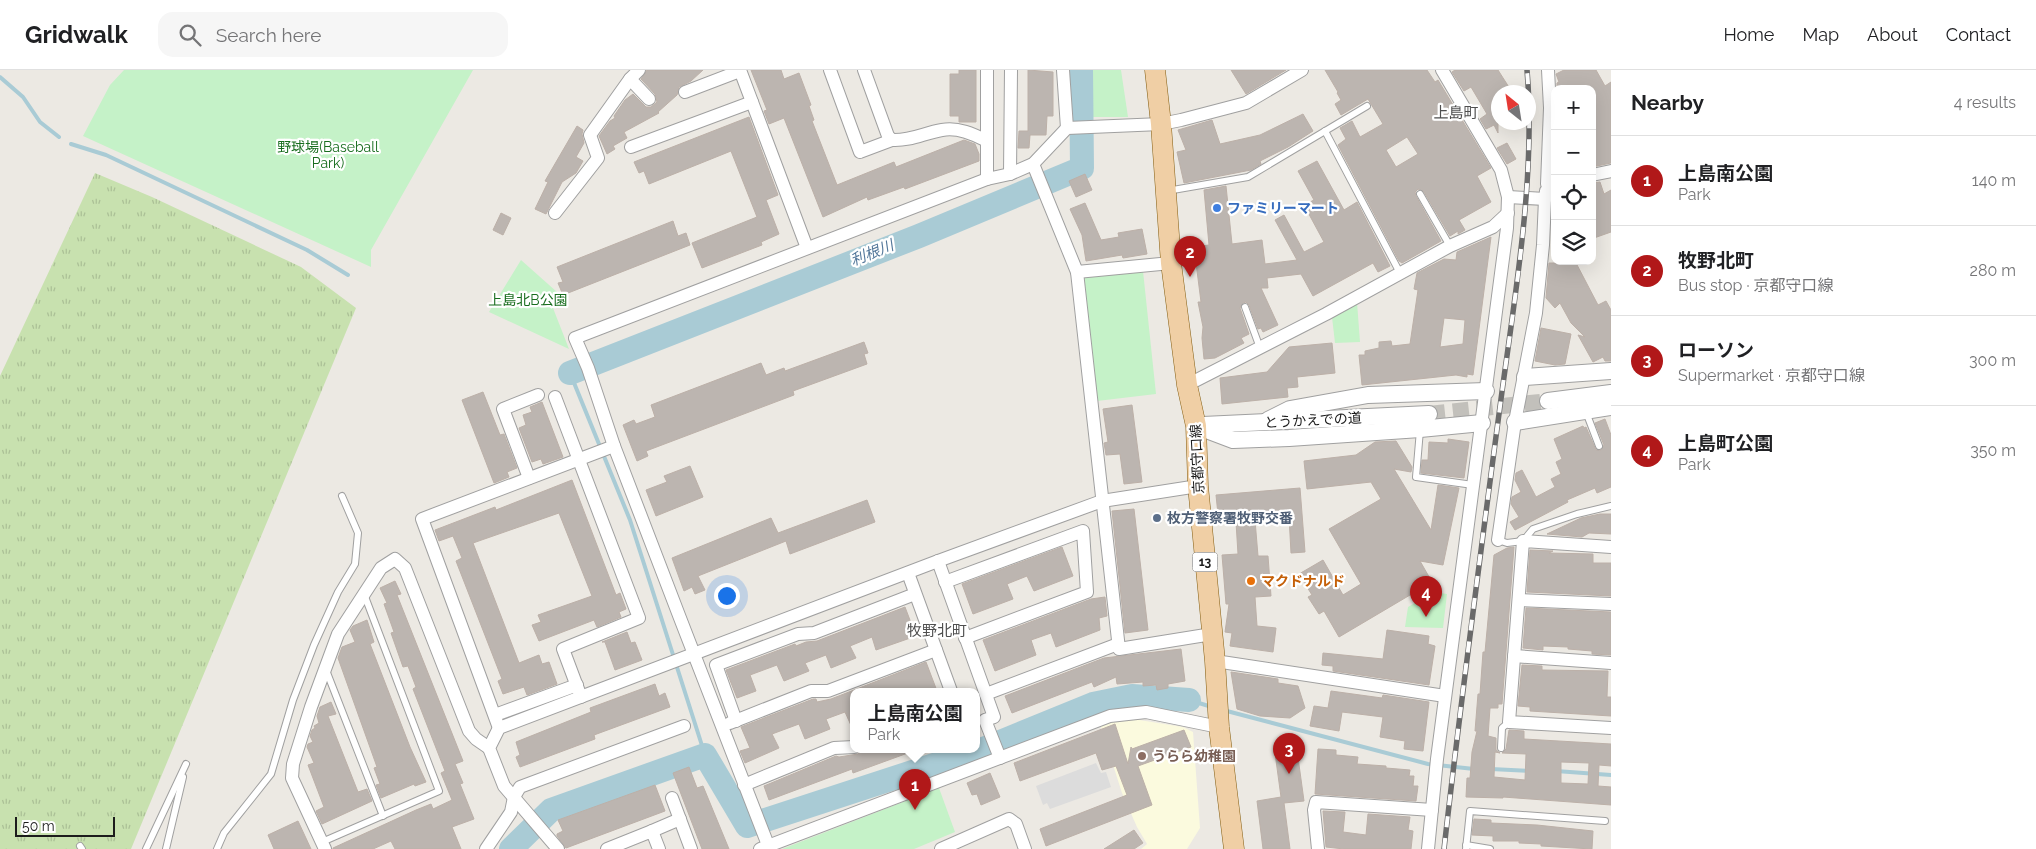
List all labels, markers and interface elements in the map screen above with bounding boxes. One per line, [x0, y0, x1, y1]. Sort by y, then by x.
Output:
search box [158, 12, 508, 57]
text: Gridwalk [25, 20, 128, 49]
icon: search [176, 21, 204, 49]
text: Search here [216, 24, 321, 46]
text: Home [1723, 24, 1774, 45]
text: Map [1802, 24, 1839, 45]
text: About [1867, 24, 1918, 45]
text: Contact [1946, 24, 2011, 45]
north arrow [1491, 85, 1536, 130]
map controls [1551, 85, 1596, 265]
button: + [1551, 85, 1596, 130]
text: Nearby [1631, 90, 1704, 115]
text: 4 results [1954, 93, 2016, 112]
district label: 上島町 [1433, 104, 1479, 122]
button: − [1551, 130, 1596, 175]
park label: 野球場(Baseball Park) [277, 139, 379, 171]
text: 上島南公園 [1678, 162, 1773, 184]
text: 1 [1643, 171, 1651, 190]
text: 140 m [1972, 171, 2016, 190]
button: locate [1551, 175, 1596, 220]
text: Park [1678, 185, 1711, 204]
place label: ファミリーマート [1227, 200, 1339, 216]
marker: ファミリーマート [1211, 202, 1223, 214]
button: layers [1551, 220, 1596, 265]
water label: 利根川 [848, 235, 898, 270]
pin: 2 [1174, 236, 1206, 277]
text: 牧野北町 [1678, 249, 1754, 271]
text: 2 [1642, 261, 1652, 280]
text: 280 m [1970, 261, 2016, 280]
text: Bus stop · 京都守口線 [1678, 276, 1834, 295]
park label: 上島北B公園 [488, 292, 568, 308]
text: ローソン [1678, 339, 1754, 361]
text: 3 [1643, 351, 1651, 370]
text: 300 m [1969, 351, 2016, 370]
text: Supermarket · 京都守口線 [1678, 366, 1865, 385]
street label: とうかえでの道 [1264, 409, 1362, 431]
street label: 京都守口線 [1187, 424, 1207, 494]
text: 上島町公園 [1678, 432, 1773, 454]
text: 4 [1642, 441, 1652, 460]
text: 350 m [1970, 441, 2016, 460]
text: Park [1678, 455, 1711, 474]
place label: 枚方警察署牧野交番 [1167, 510, 1293, 526]
marker: 枚方警察署牧野交番 [1151, 512, 1163, 524]
road number: 13 [1192, 552, 1218, 572]
place label: マクドナルド [1261, 573, 1345, 589]
marker: マクドナルド [1245, 575, 1257, 587]
pin: 4 [1410, 576, 1442, 617]
your location [714, 583, 740, 609]
district label: 牧野北町 [907, 622, 967, 640]
popup [850, 688, 980, 753]
text: 上島南公園 [867, 702, 963, 724]
text: Park [867, 725, 900, 744]
pin: 3 [1273, 733, 1305, 774]
place label: うらら幼稚園 [1152, 748, 1236, 764]
marker: うらら幼稚園 [1136, 750, 1148, 762]
pin: 1 [899, 769, 931, 810]
scale bar [15, 814, 115, 837]
text: 50 m [22, 818, 55, 834]

